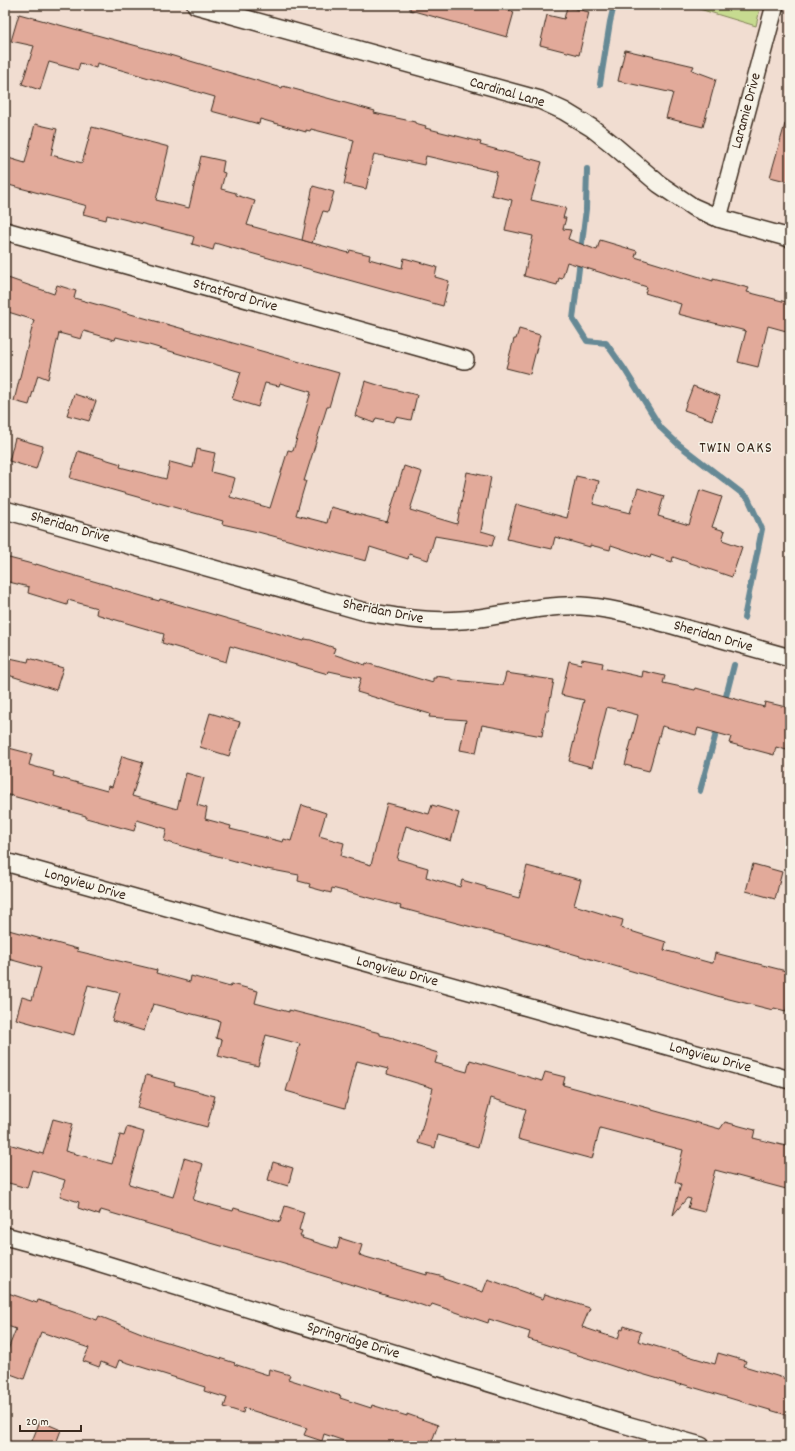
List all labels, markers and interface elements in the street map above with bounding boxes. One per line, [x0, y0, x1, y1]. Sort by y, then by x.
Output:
street label: Laramie Drive [726, 70, 768, 151]
street label: Cardinal Lane [467, 72, 548, 114]
street label: Stratford Drive [190, 273, 280, 319]
district label: TWIN OAKS [699, 437, 773, 460]
street label: Sheridan Drive [28, 506, 113, 550]
street label: Sheridan Drive [341, 593, 426, 631]
street label: Sheridan Drive [671, 615, 756, 659]
street label: Longview Drive [42, 863, 129, 907]
street label: Longview Drive [354, 951, 441, 994]
street label: Longview Drive [667, 1037, 754, 1080]
street label: Springridge Drive [304, 1316, 403, 1366]
scale bar [20, 1407, 81, 1433]
text: 20 m [26, 1414, 49, 1431]

